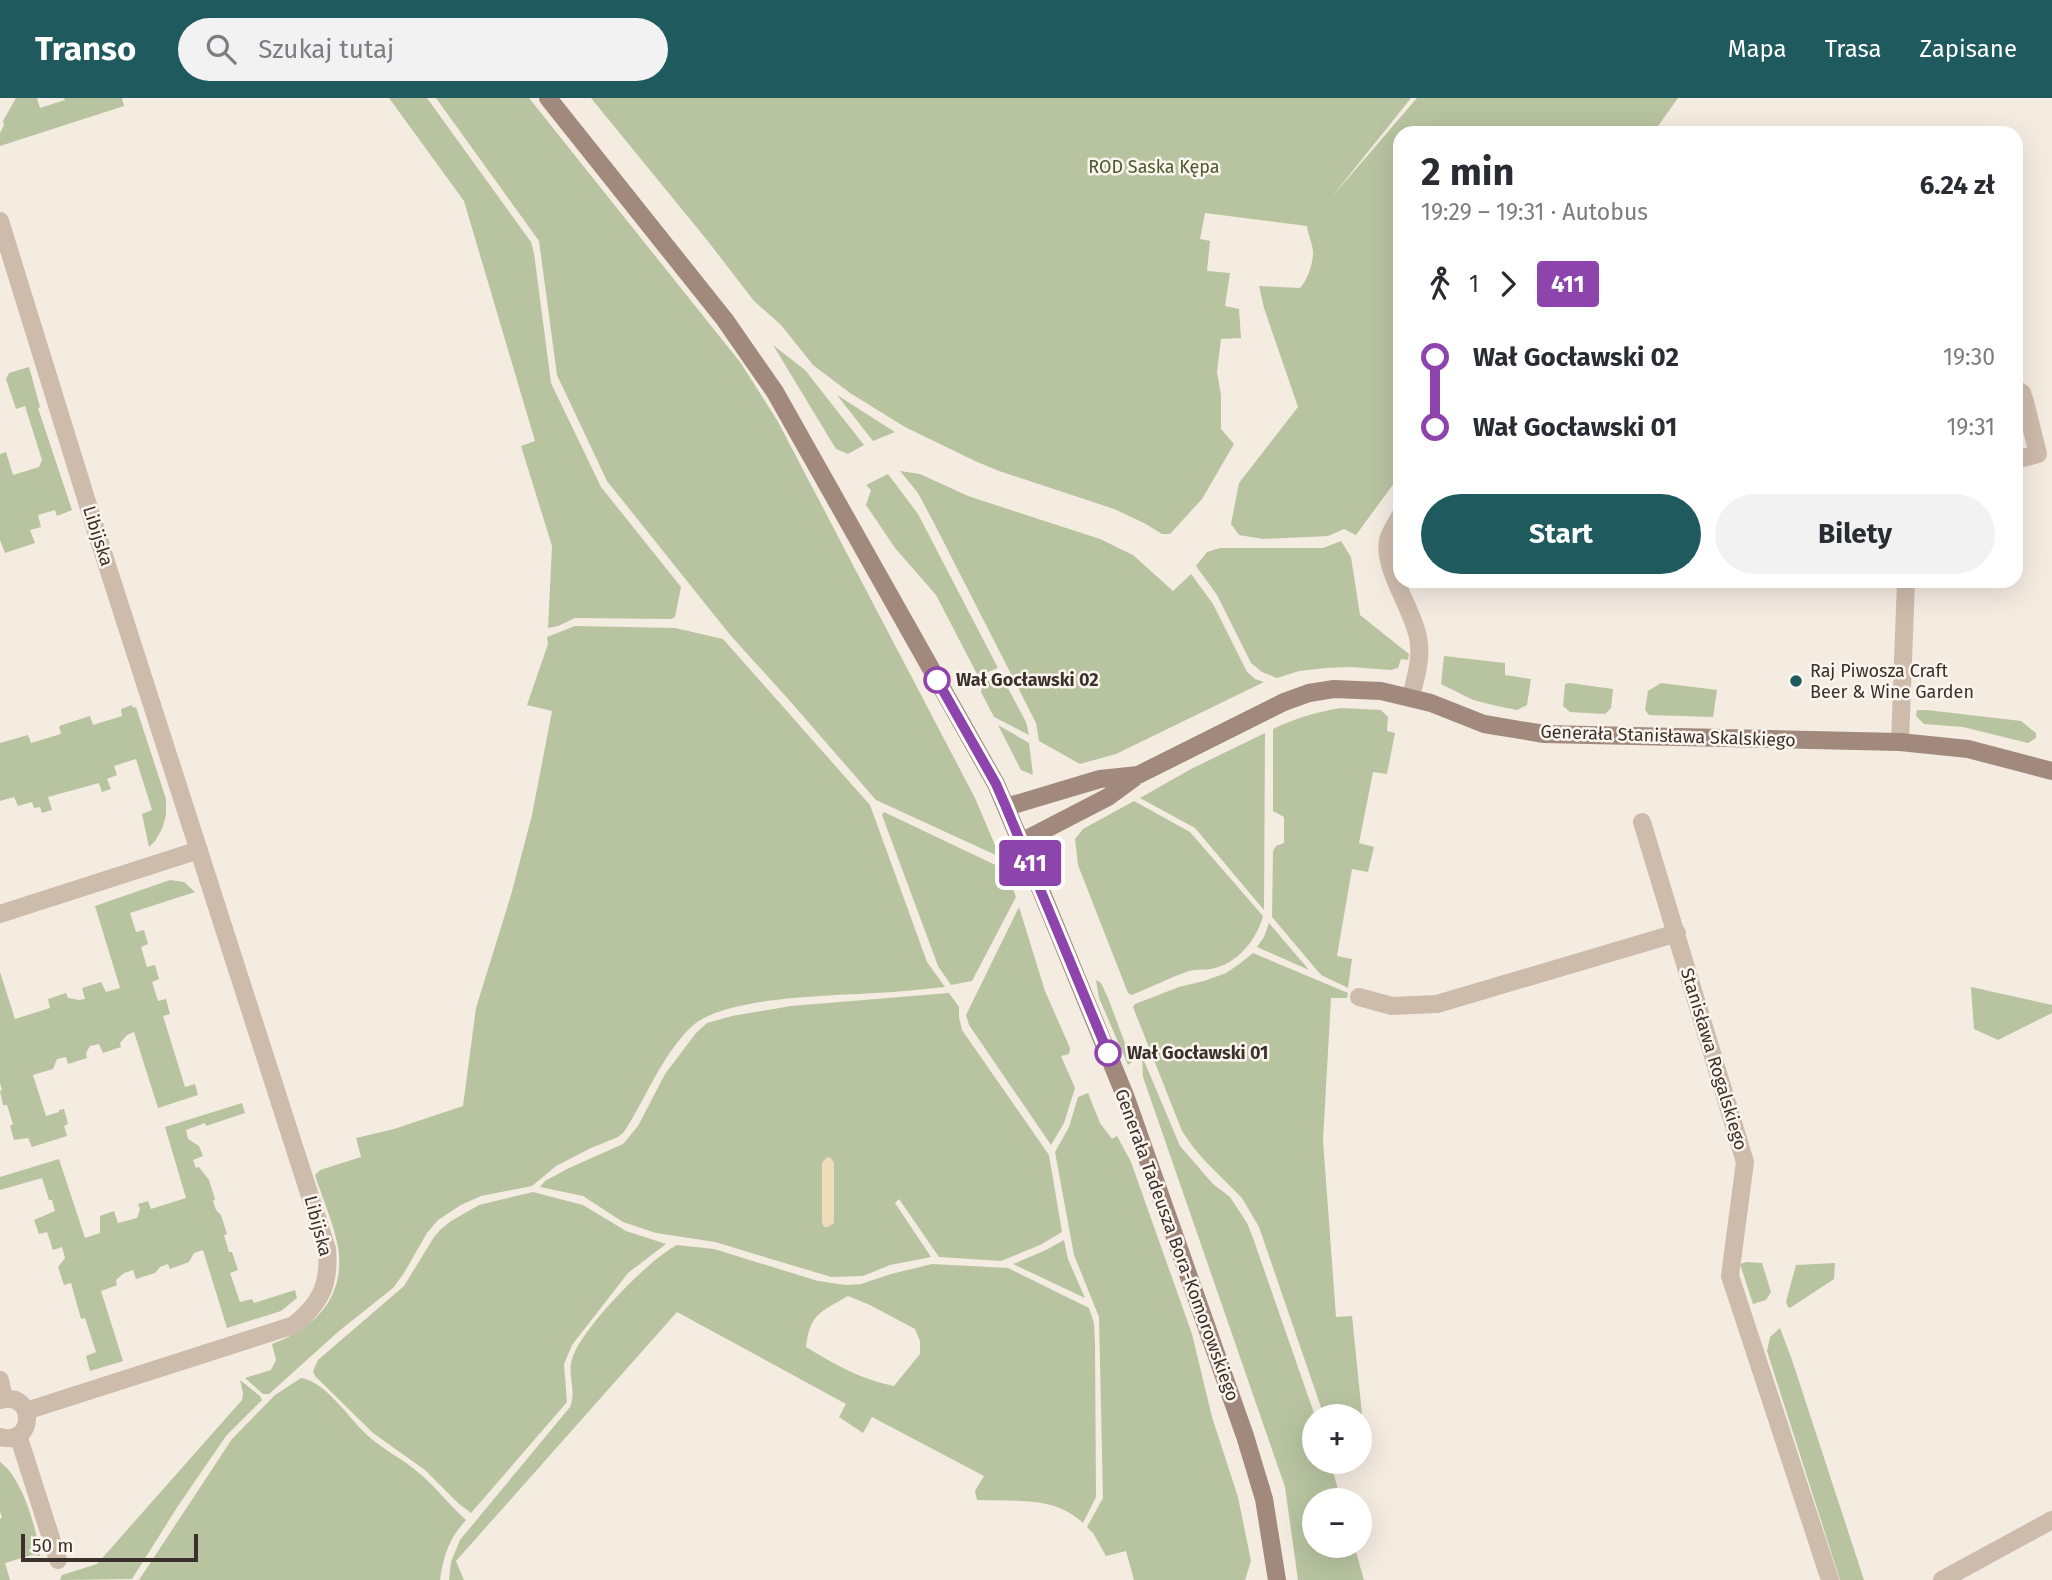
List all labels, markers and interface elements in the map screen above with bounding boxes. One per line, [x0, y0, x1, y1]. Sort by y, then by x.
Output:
search box [178, 18, 668, 81]
text: Transo [35, 29, 136, 69]
icon: search [202, 30, 240, 68]
text: Szukaj tutaj [258, 34, 394, 65]
text: Mapa [1728, 35, 1787, 63]
text: Trasa [1825, 35, 1882, 63]
text: Zapisane [1920, 35, 2017, 63]
text: 2 min [1421, 149, 1514, 195]
park label: ROD Saska Kępa [1088, 156, 1220, 178]
text: 6.24 zł [1920, 170, 1995, 201]
text: 19:29 – 19:31 · Autobus [1421, 198, 1648, 226]
icon: walk [1421, 265, 1459, 303]
icon: forward [1489, 265, 1527, 303]
text: 1 [1469, 270, 1479, 298]
text: 411 [1551, 270, 1585, 298]
text: Wał Gocławski 02 [1473, 342, 1679, 373]
text: 19:30 [1943, 343, 1995, 371]
text: Wał Gocławski 01 [1473, 412, 1677, 443]
text: 19:31 [1946, 413, 1995, 441]
button: Start [1421, 494, 1701, 574]
button: Bilety [1715, 494, 1995, 574]
street label: Libijska [78, 503, 118, 569]
place label: Raj Piwosza Craft Beer & Wine Garden [1810, 660, 1974, 703]
marker: Wał Gocławski 02 [924, 667, 950, 693]
place label: Wał Gocławski 02 [956, 669, 1099, 691]
marker: Raj Piwosza Craft Beer & Wine Garden [1788, 673, 1804, 689]
street label: Generała Stanisława Skalskiego [1540, 721, 1796, 751]
line badge: 411 [990, 840, 1070, 886]
text: 411 [1013, 849, 1047, 877]
street label: Stanisława Rogalskiego [1676, 965, 1752, 1153]
marker: Wał Gocławski 01 [1095, 1040, 1121, 1066]
place label: Wał Gocławski 01 [1127, 1042, 1268, 1064]
street label: Generała Tadeusza Bora-Komorowskiego [1110, 1086, 1244, 1404]
street label: Libijska [299, 1193, 337, 1259]
map controls [1302, 1404, 1372, 1558]
button: + [1302, 1404, 1372, 1474]
button: − [1302, 1488, 1372, 1558]
scale bar [21, 1531, 198, 1563]
text: 50 m [32, 1534, 73, 1557]

